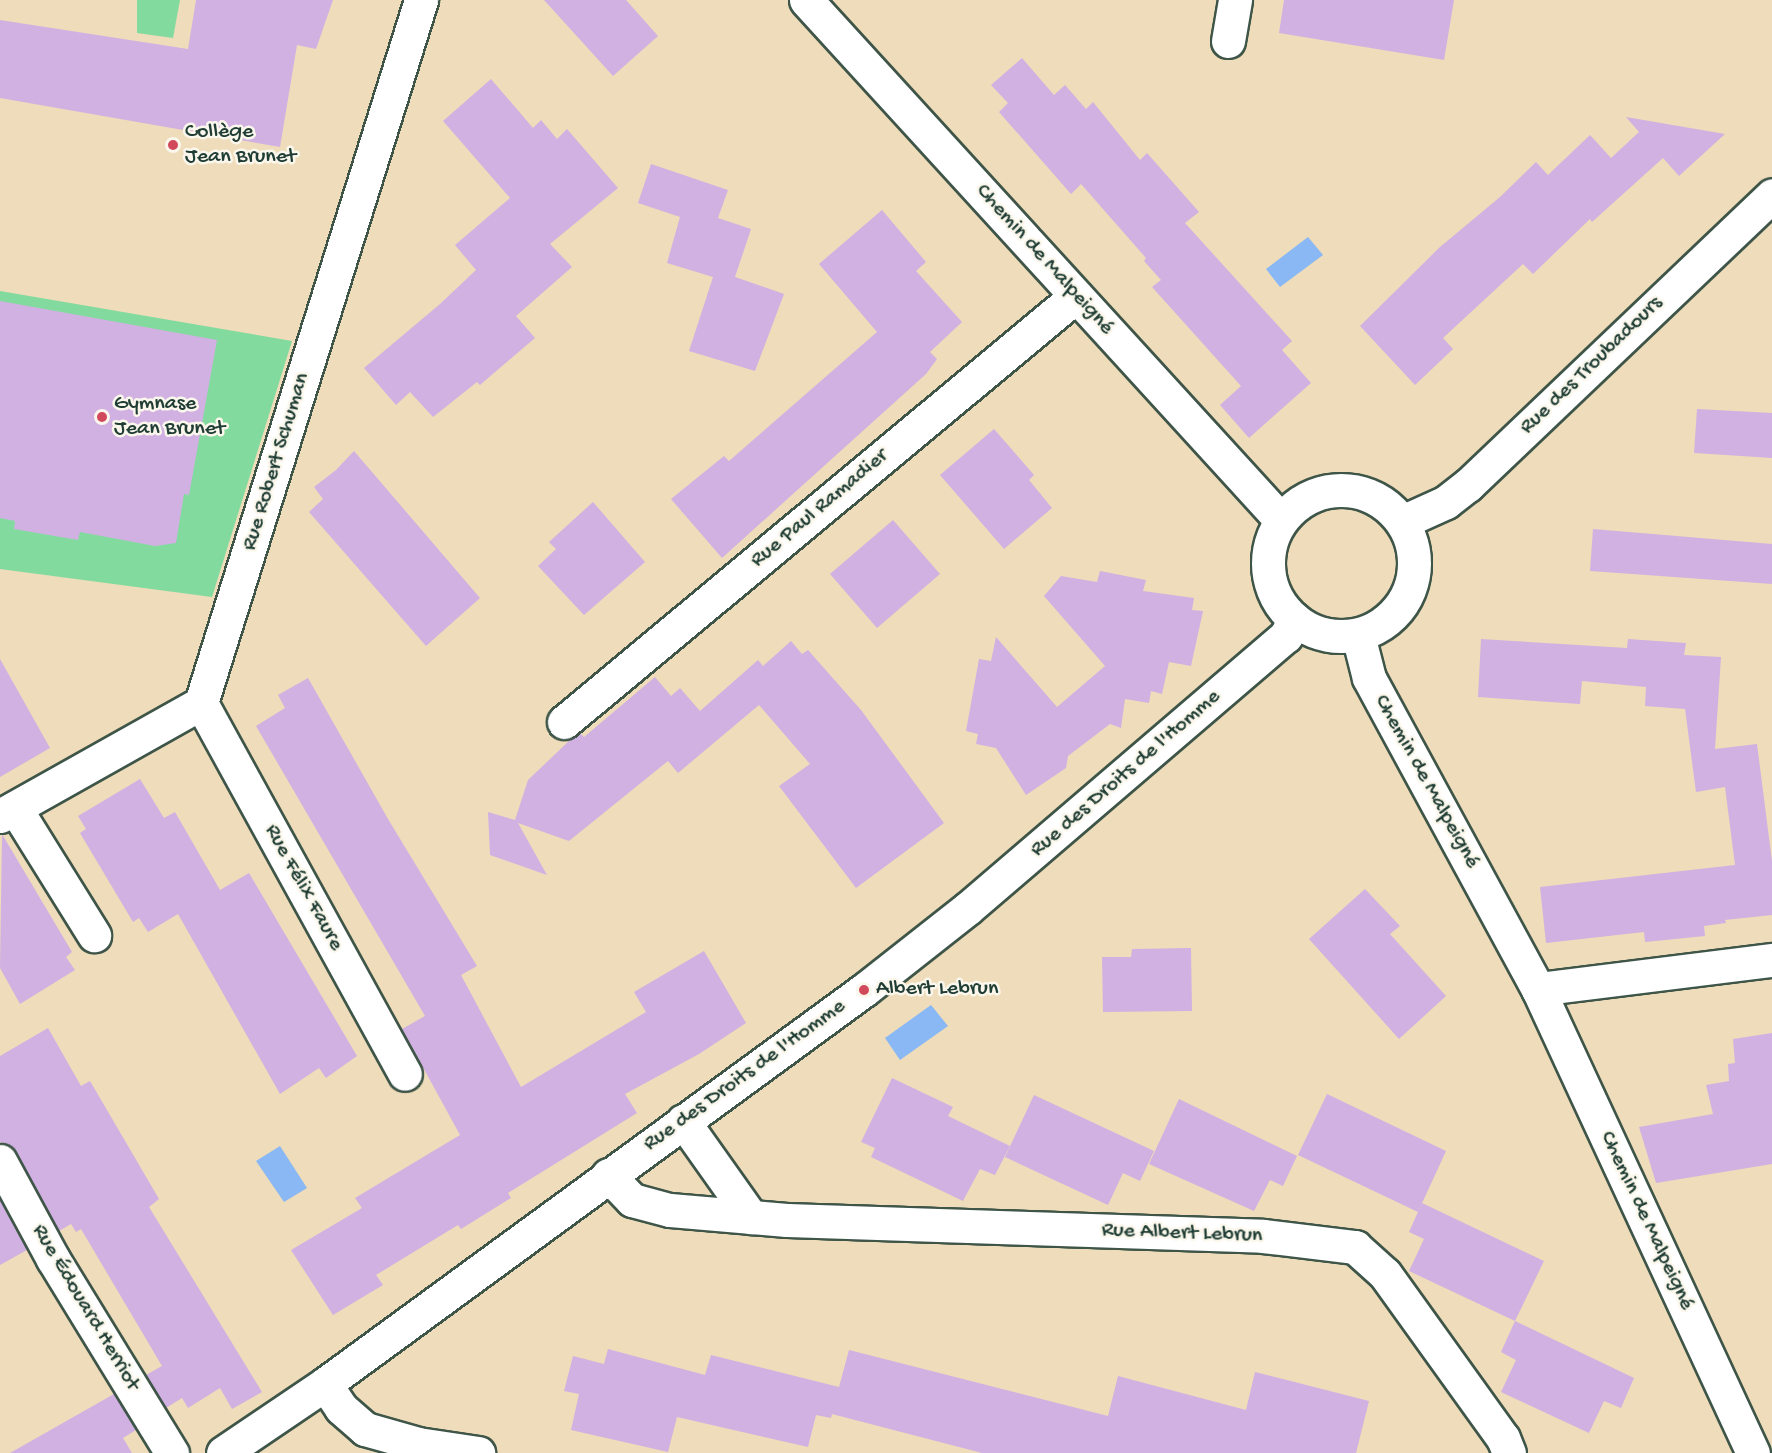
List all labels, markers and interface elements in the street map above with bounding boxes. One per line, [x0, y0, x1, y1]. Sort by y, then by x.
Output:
place label: Collège Jean Brunet [185, 119, 296, 170]
marker: Collège Jean Brunet [166, 138, 180, 152]
street label: Chemin de Malpeigné [969, 179, 1119, 341]
street label: Rue des Troubadours [1515, 291, 1669, 441]
street label: Rue Robert Schuman [237, 370, 317, 554]
place label: Gymnase Jean Brunet [114, 391, 225, 442]
marker: Gymnase Jean Brunet [95, 410, 109, 424]
street label: Rue Paul Ramadier [746, 444, 894, 574]
street label: Rue des Droits de l'Homme [1026, 684, 1226, 864]
street label: Chemin de Malpeigné [1367, 691, 1485, 873]
street label: Rue Félix Faure [257, 820, 349, 956]
place label: Albert Lebrun [876, 977, 998, 1003]
marker: Albert Lebrun [857, 983, 871, 997]
street label: Rue des Droits de l'Homme [639, 994, 851, 1158]
street label: Chemin de Malpeigné [1593, 1127, 1699, 1315]
street label: Rue Albert Lebrun [1101, 1218, 1263, 1250]
street label: Rue Édouard Herriot [25, 1220, 145, 1396]

